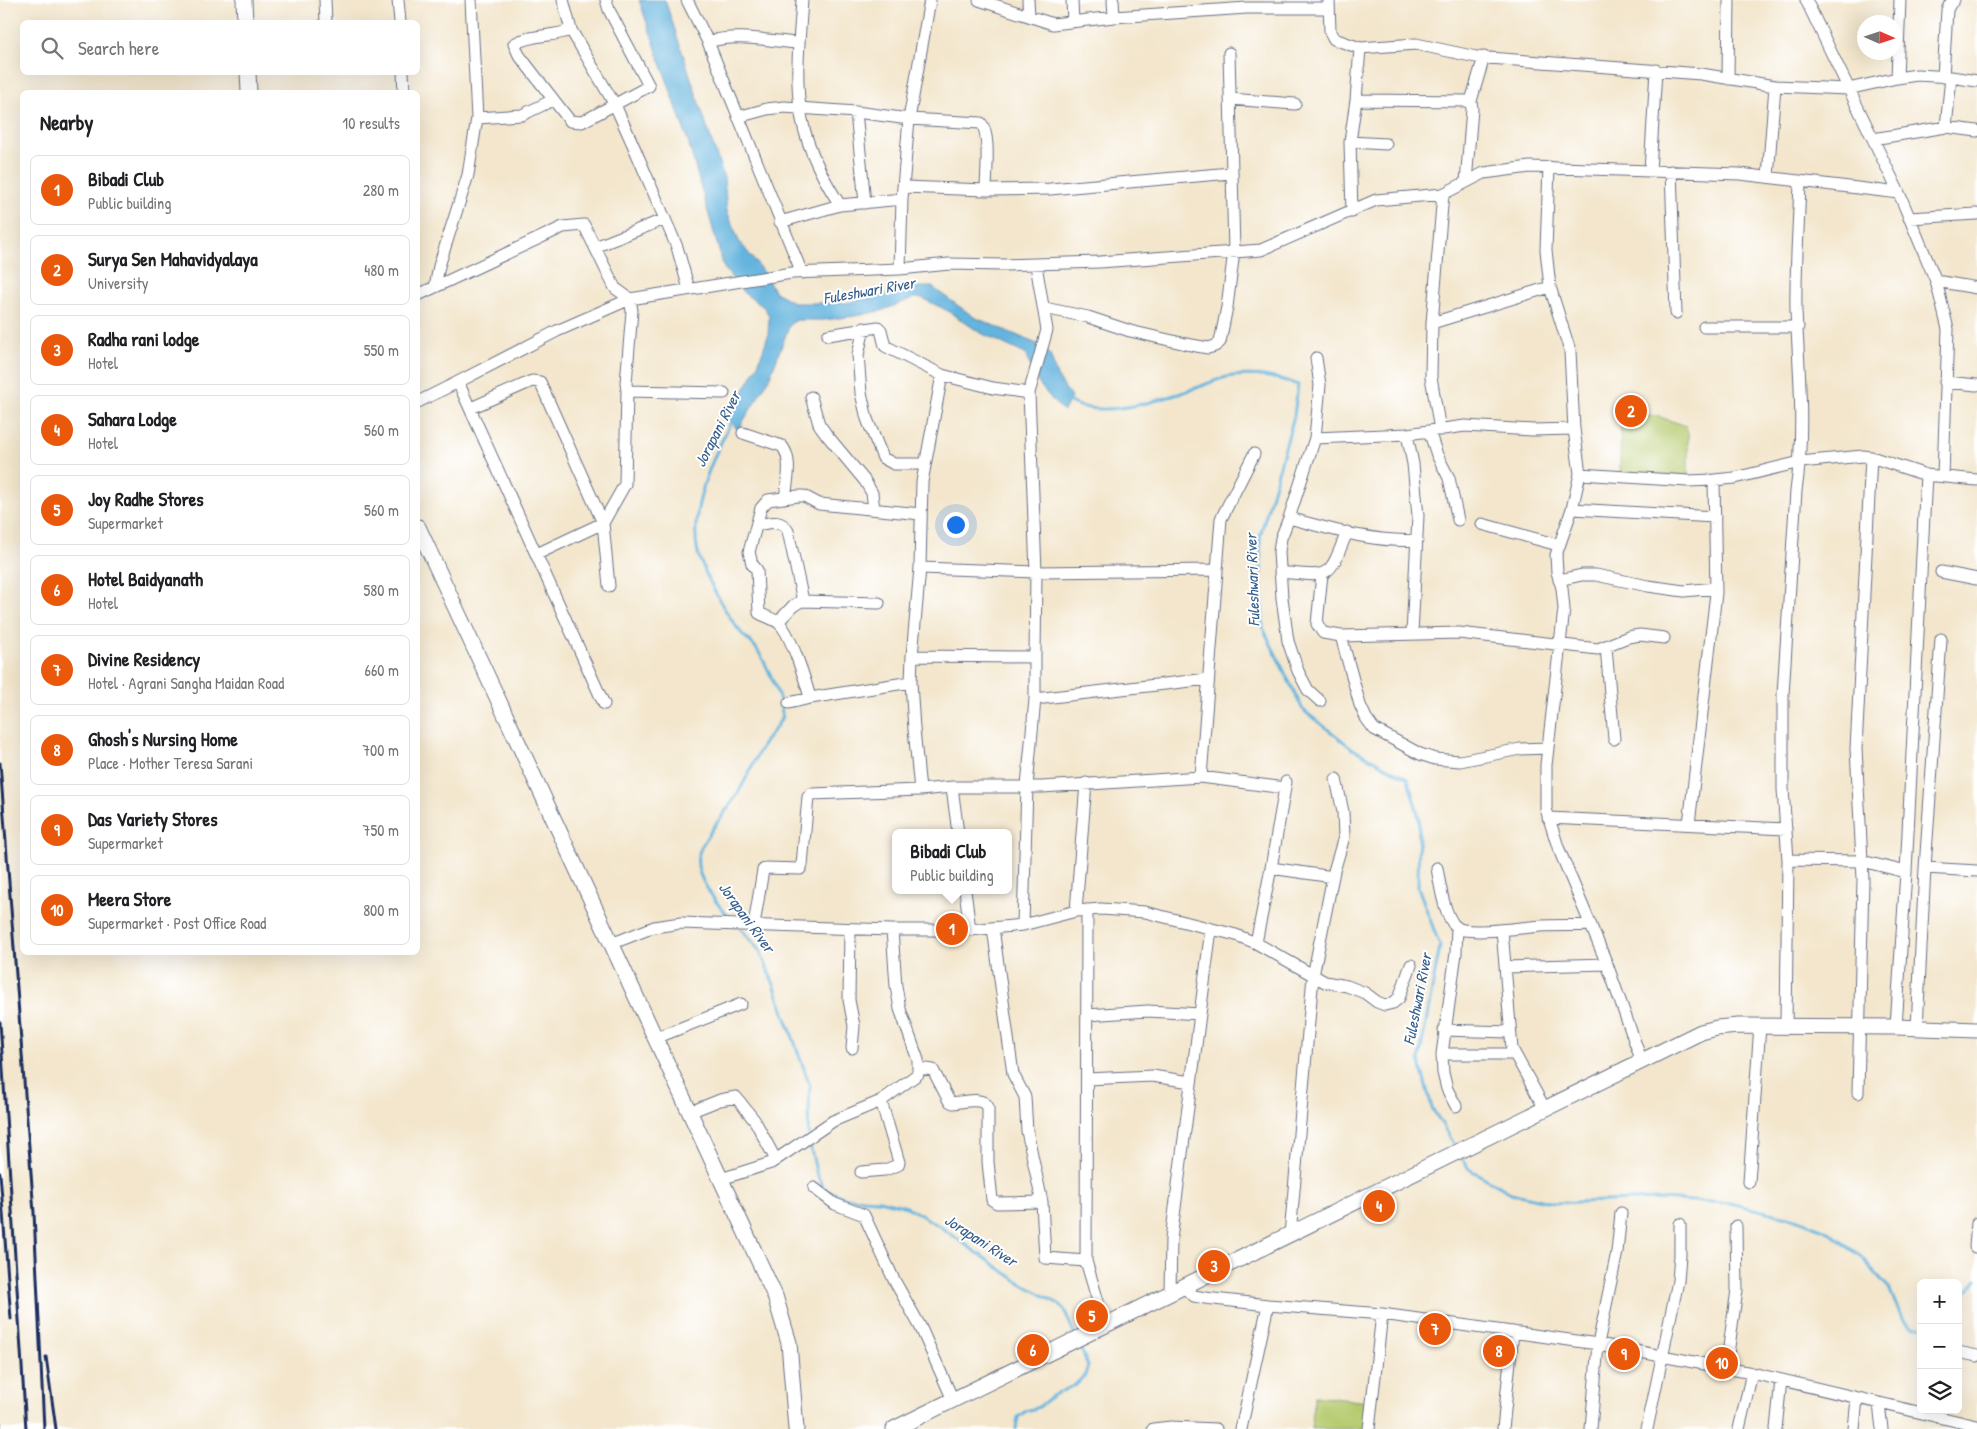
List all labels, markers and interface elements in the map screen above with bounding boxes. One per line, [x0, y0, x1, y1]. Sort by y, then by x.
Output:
north arrow [1857, 15, 1902, 60]
search box [20, 20, 420, 75]
icon: search [38, 34, 66, 62]
text: Search here [78, 35, 159, 61]
text: Nearby [40, 108, 93, 137]
text: 10 results [342, 112, 400, 134]
text: Bibadi Club [88, 166, 164, 192]
text: 1 [54, 179, 60, 201]
text: 280 m [363, 179, 399, 201]
text: Public building [88, 192, 171, 214]
text: Surya Sen Mahavidyalaya [88, 246, 258, 272]
text: 2 [53, 259, 61, 281]
text: 480 m [364, 259, 399, 281]
water label: Fuleshwari River [821, 271, 918, 309]
text: University [88, 272, 149, 294]
text: Radha rani lodge [88, 326, 199, 352]
text: 3 [53, 339, 61, 361]
text: 550 m [364, 339, 399, 361]
text: Hotel [88, 352, 118, 374]
water label: Jorapani River [689, 386, 746, 471]
pin: 2 [1615, 392, 1647, 430]
text: Sahara Lodge [88, 406, 177, 432]
text: 4 [54, 419, 60, 441]
text: 560 m [364, 419, 399, 441]
text: Hotel [88, 432, 118, 454]
text: Joy Radhe Stores [88, 486, 204, 512]
text: 5 [54, 499, 60, 521]
text: 560 m [364, 499, 399, 521]
text: Supermarket [88, 512, 163, 534]
your location [943, 512, 969, 538]
water label: Fuleshwari River [1239, 531, 1265, 627]
text: Hotel Baidyanath [88, 566, 203, 592]
text: 6 [54, 579, 60, 601]
text: 580 m [364, 579, 399, 601]
text: Hotel [88, 592, 118, 614]
text: Divine Residency [88, 646, 200, 672]
text: 7 [53, 659, 61, 681]
text: 660 m [365, 659, 399, 681]
text: Hotel · Agrani Sangha Maidan Road [88, 672, 284, 694]
text: Ghosh's Nursing Home [88, 726, 238, 752]
text: 8 [54, 739, 60, 761]
text: 700 m [362, 739, 399, 761]
text: Place · Mother Teresa Sarani [88, 752, 253, 774]
text: Das Variety Stores [88, 806, 217, 832]
text: 9 [54, 819, 60, 841]
text: 750 m [363, 819, 399, 841]
popup [892, 829, 1012, 894]
text: Supermarket [88, 832, 163, 854]
text: Bibadi Club [910, 838, 986, 864]
text: Public building [910, 864, 994, 886]
water label: Jorapani River [714, 877, 781, 958]
text: Meera Store [88, 886, 171, 912]
text: 10 [51, 899, 63, 921]
text: 800 m [363, 899, 399, 921]
pin: 1 [936, 910, 968, 948]
text: Supermarket · Post Office Road [88, 912, 266, 934]
water label: Fuleshwari River [1397, 950, 1437, 1047]
pin: 4 [1363, 1187, 1395, 1225]
water label: Jorapani River [941, 1208, 1023, 1273]
pin: 3 [1198, 1247, 1230, 1285]
map controls [1917, 1279, 1962, 1414]
button: + [1917, 1279, 1962, 1324]
pin: 5 [1076, 1297, 1108, 1335]
pin: 7 [1419, 1310, 1451, 1348]
button: − [1917, 1324, 1962, 1369]
pin: 6 [1017, 1331, 1049, 1369]
pin: 8 [1483, 1332, 1515, 1370]
pin: 9 [1608, 1335, 1640, 1373]
pin: 10 [1706, 1344, 1738, 1382]
button: layers [1917, 1369, 1962, 1414]

